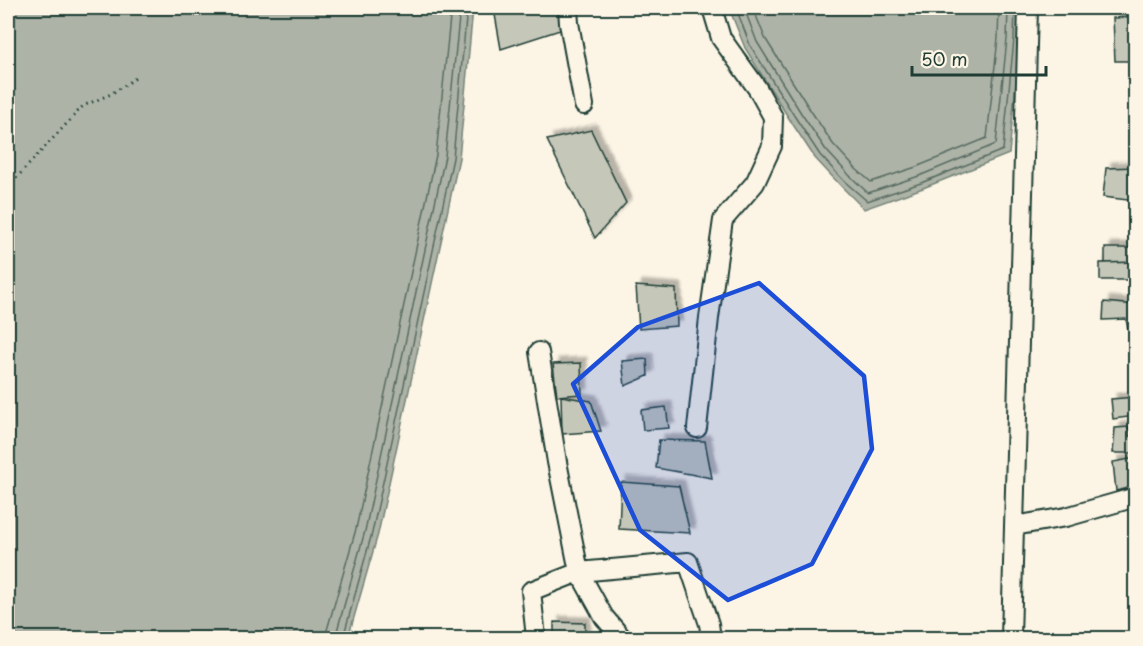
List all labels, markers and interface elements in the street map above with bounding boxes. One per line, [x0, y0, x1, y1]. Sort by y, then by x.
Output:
scale bar [912, 39, 1046, 77]
text: 50 m [921, 45, 968, 72]

